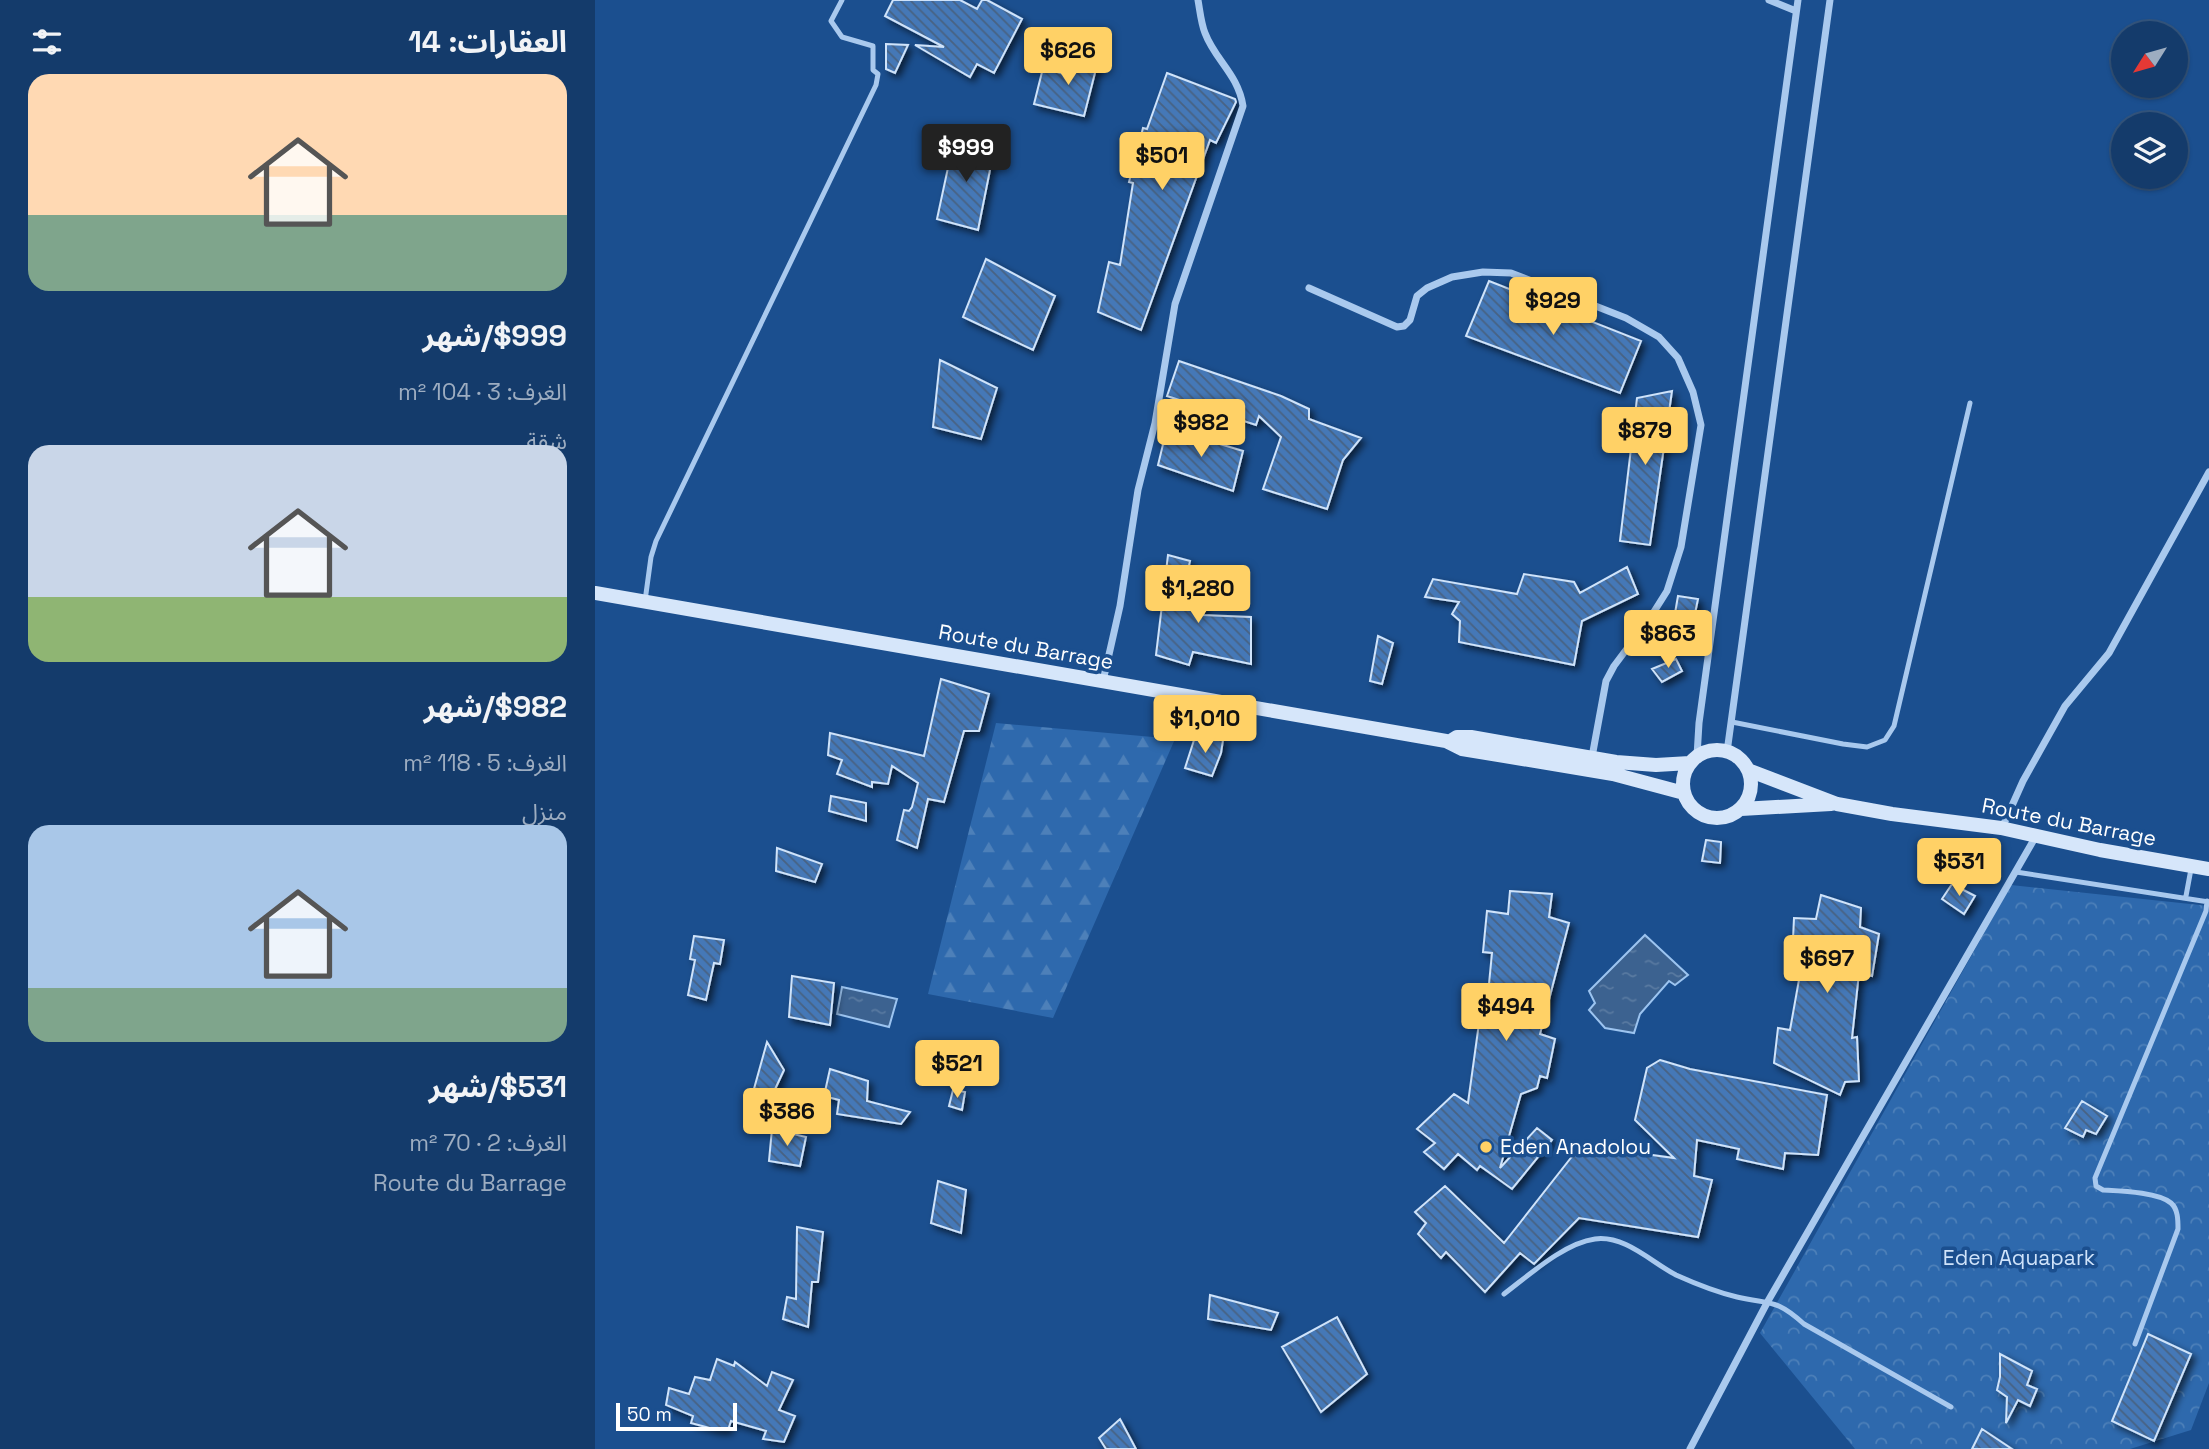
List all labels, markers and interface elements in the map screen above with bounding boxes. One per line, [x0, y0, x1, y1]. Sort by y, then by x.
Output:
north arrow [2111, 21, 2187, 98]
map controls [2111, 21, 2188, 189]
text: العقارات: 14 [408, 22, 567, 61]
icon: filters [28, 23, 66, 61]
pin: $626 [1027, 28, 1109, 87]
text: $626 [1040, 35, 1096, 65]
button: layers [2111, 112, 2188, 189]
icon: home [235, 119, 361, 245]
pin: $999 [925, 124, 1007, 184]
text: $999 [938, 132, 994, 162]
pin: $501 [1121, 132, 1203, 192]
text: $501 [1135, 140, 1189, 170]
pin: $929 [1512, 278, 1594, 337]
text: $929 [1525, 285, 1581, 315]
text: $999/شهر [422, 316, 567, 355]
text: الغرف: 3 · 104 m² [398, 377, 567, 407]
pin: $982 [1160, 400, 1242, 459]
text: $982 [1173, 407, 1229, 437]
pin: $879 [1604, 407, 1686, 467]
text: $879 [1618, 415, 1672, 445]
text: شقة [526, 426, 567, 456]
icon: home [235, 490, 361, 616]
pin: $1,280 [1141, 566, 1255, 625]
text: $1,280 [1161, 573, 1235, 603]
pin: $863 [1627, 610, 1709, 670]
street label: Route du Barrage [937, 618, 1116, 675]
text: $863 [1640, 618, 1696, 648]
text: $982/شهر [424, 687, 567, 726]
pin: $1,010 [1148, 696, 1262, 755]
text: $1,010 [1169, 703, 1241, 733]
text: الغرف: 5 · 118 m² [403, 748, 567, 778]
street label: Route du Barrage [1980, 791, 2159, 852]
text: منزل [522, 797, 567, 827]
pin: $531 [1918, 838, 2000, 898]
text: $531 [1933, 846, 1985, 876]
icon: home [235, 871, 361, 997]
pin: $697 [1786, 936, 1868, 995]
text: $697 [1800, 943, 1854, 973]
pin: $494 [1465, 984, 1547, 1043]
text: $494 [1477, 991, 1535, 1021]
pin: $521 [916, 1040, 998, 1100]
text: $521 [931, 1048, 983, 1078]
text: $531/شهر [429, 1067, 567, 1106]
pin: $386 [746, 1088, 828, 1148]
text: $386 [759, 1096, 815, 1126]
text: الغرف: 2 · 70 m² [409, 1128, 567, 1158]
place label: Eden Anadolou [1500, 1133, 1651, 1160]
marker: Eden Anadolou [1478, 1139, 1494, 1155]
text: Route du Barrage [373, 1168, 567, 1198]
park label: Eden Aquapark [1943, 1244, 2095, 1271]
scale bar [616, 1400, 737, 1432]
text: 50 m [627, 1402, 672, 1427]

